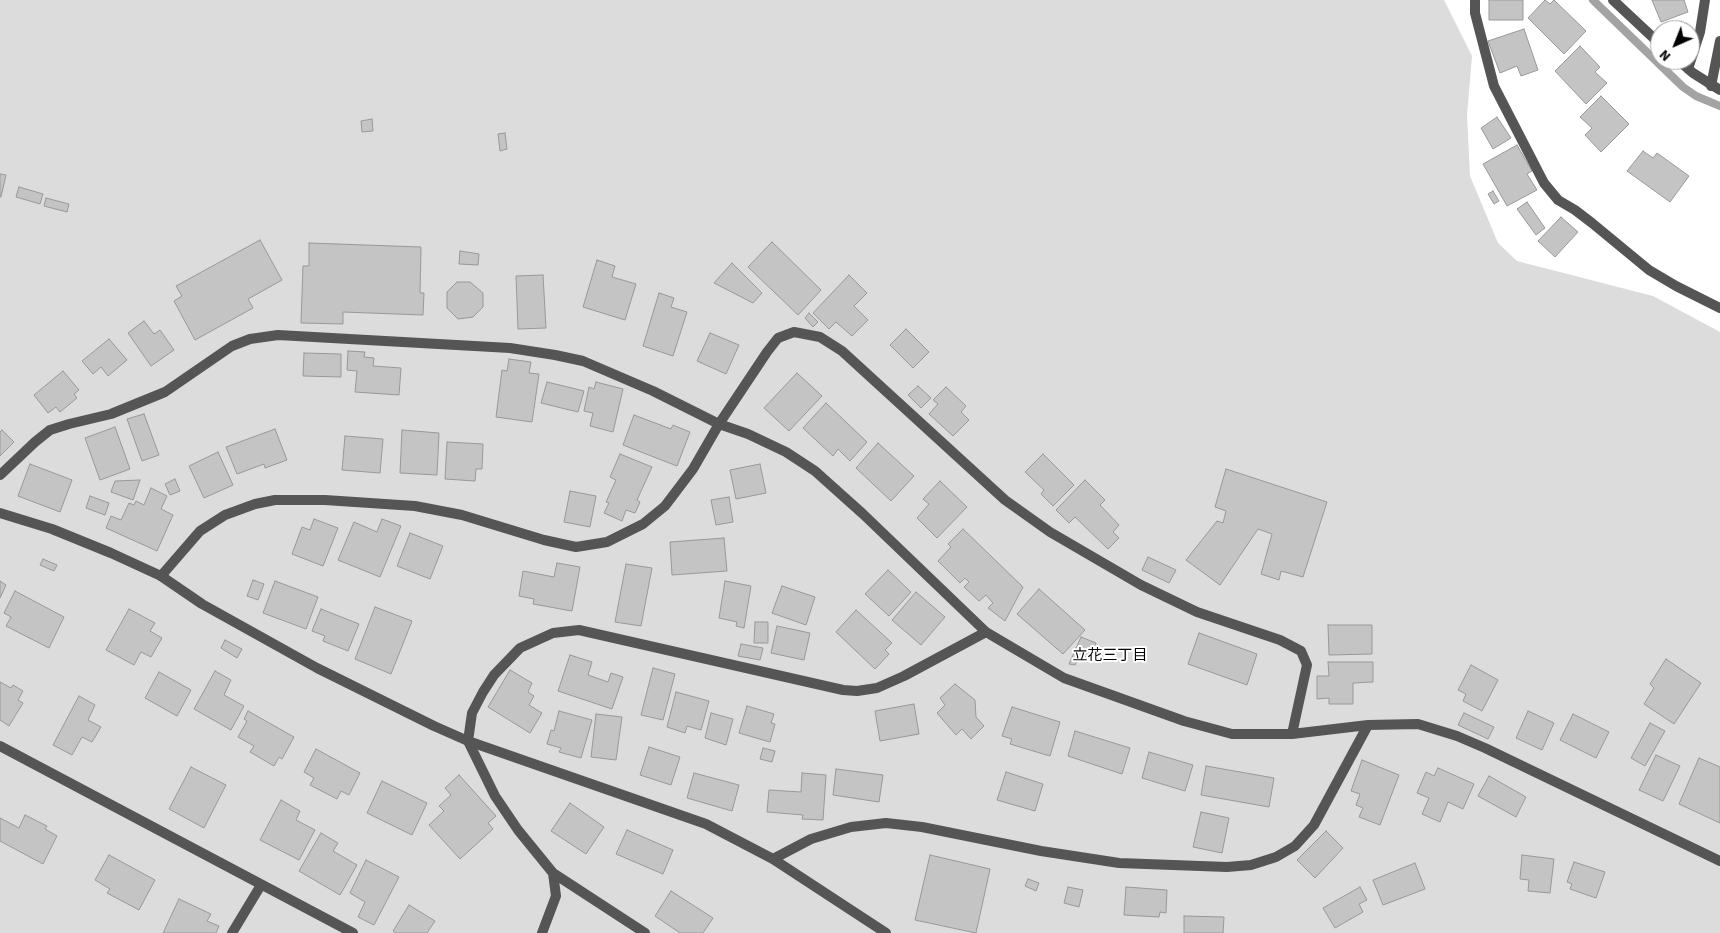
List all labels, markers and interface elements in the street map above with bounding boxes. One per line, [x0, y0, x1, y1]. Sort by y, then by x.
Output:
north arrow [1650, 20, 1700, 70]
text: N [1655, 45, 1676, 65]
district label: 立花三丁目 [1073, 648, 1147, 666]

